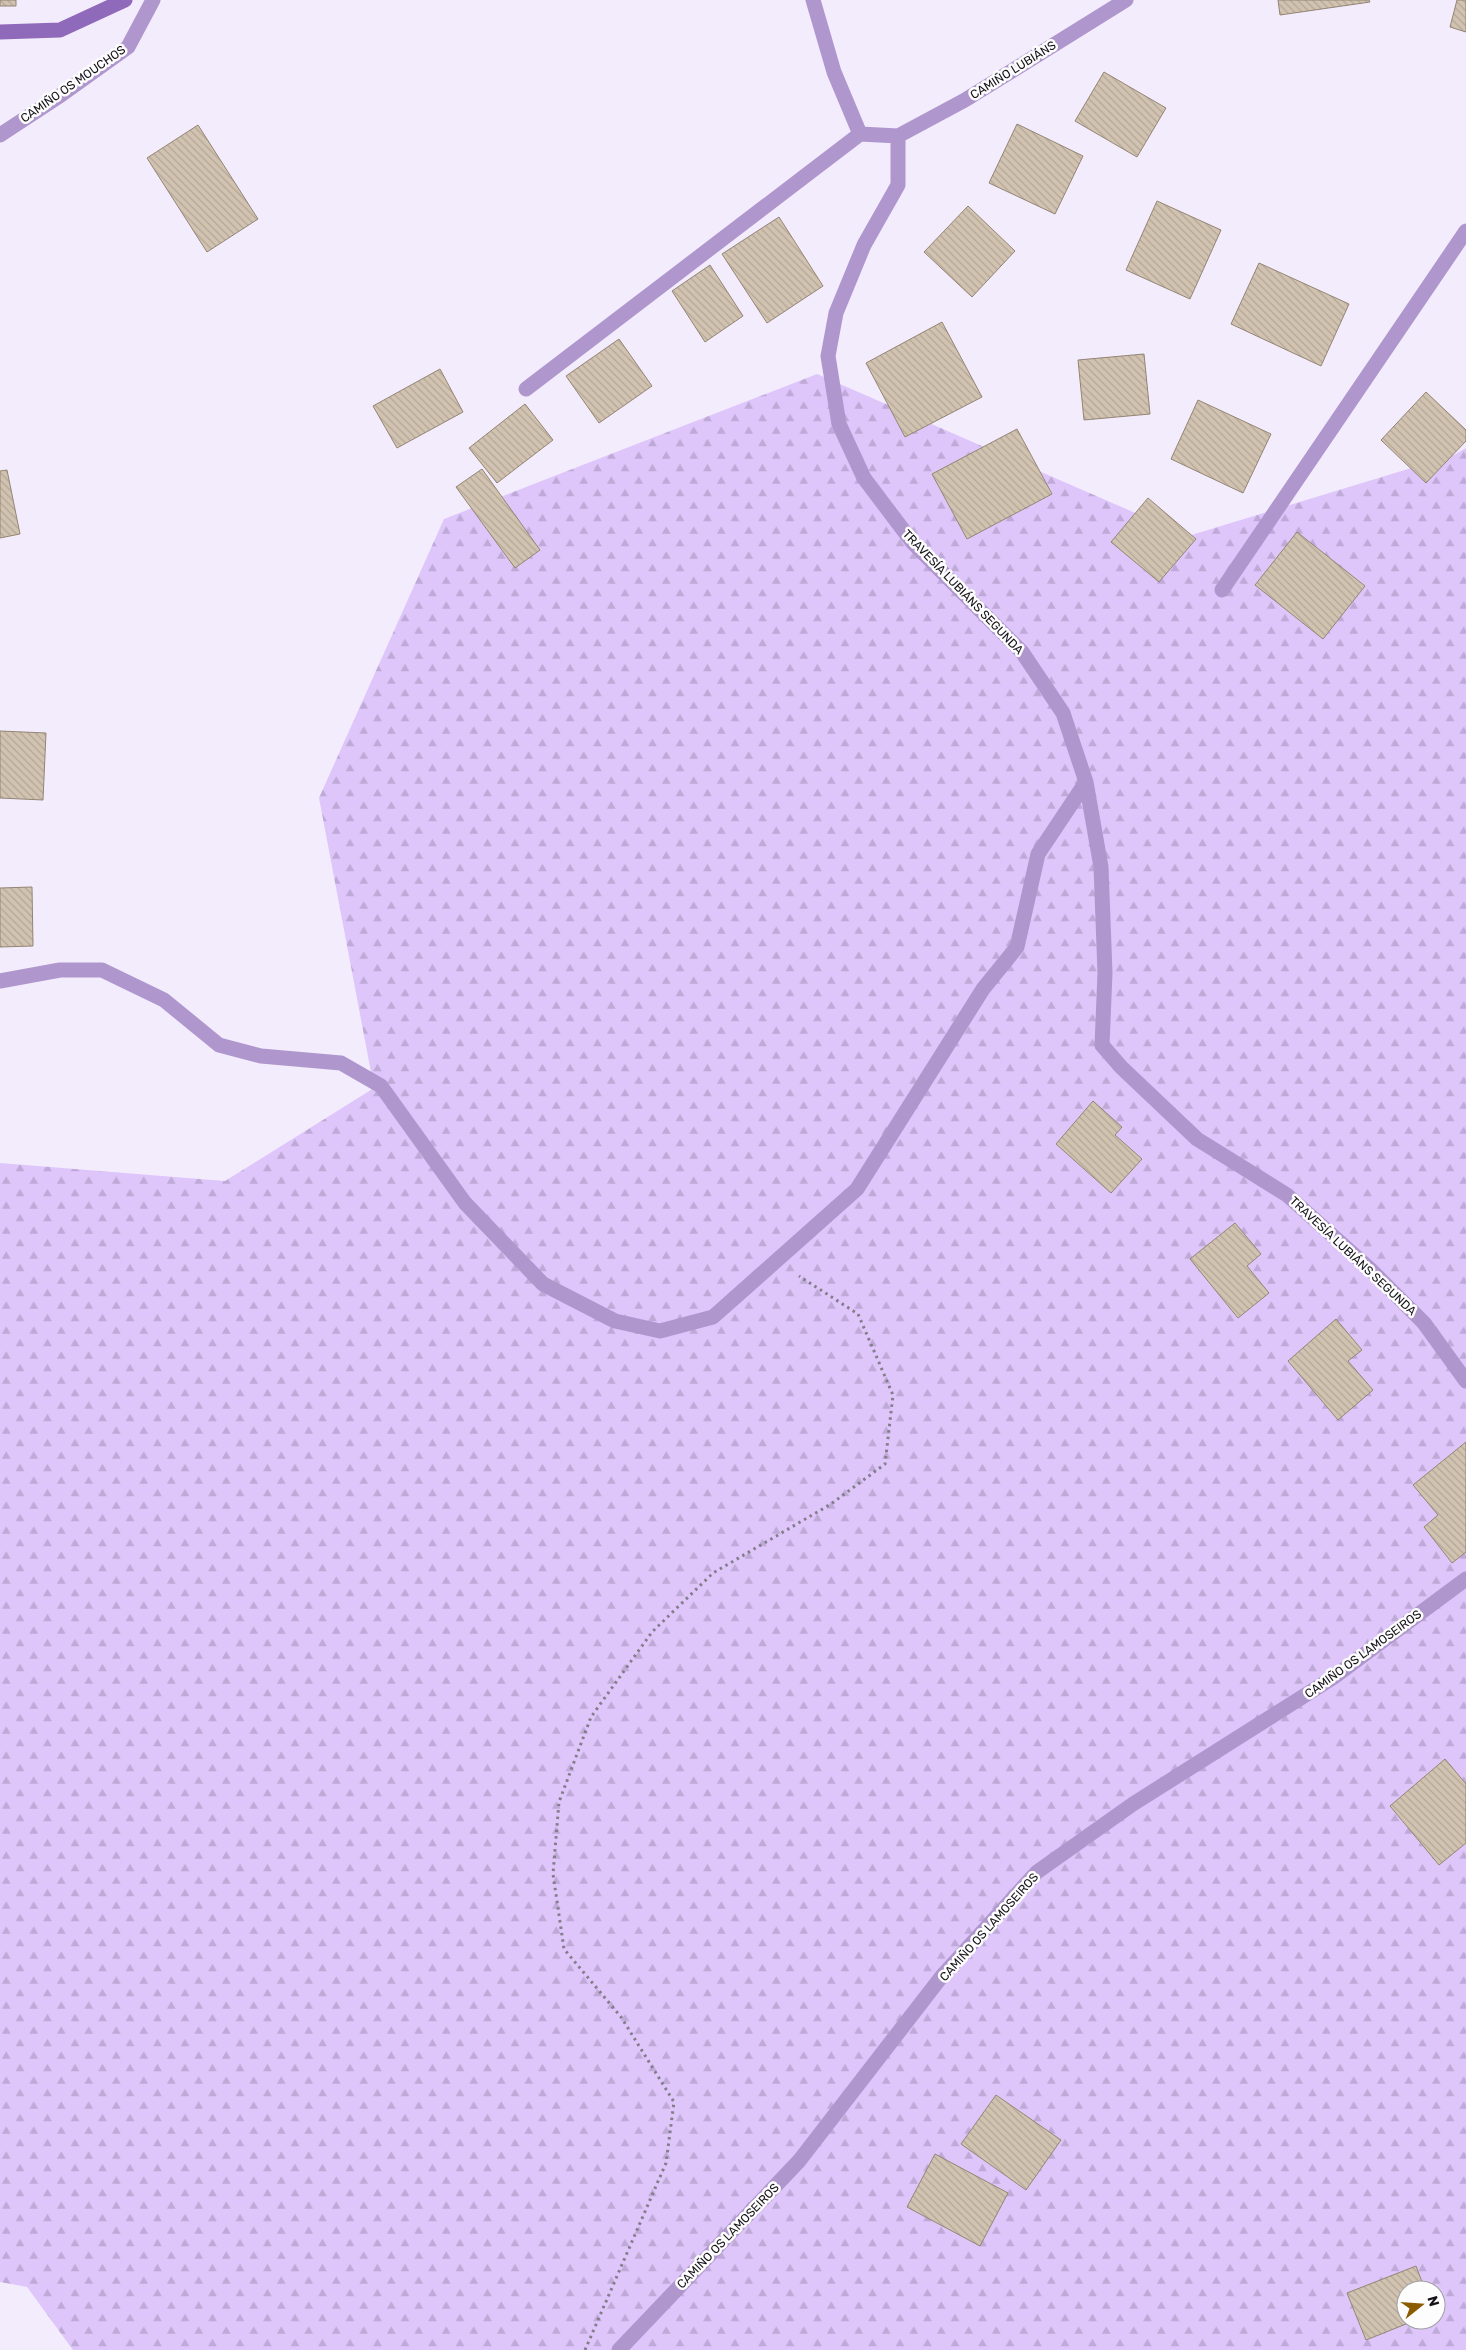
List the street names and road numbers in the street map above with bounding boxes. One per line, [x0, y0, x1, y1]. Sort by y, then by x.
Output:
street label: CAMIÑO LUBIÁNS [968, 38, 1058, 102]
street label: CAMIÑO OS MOUCHOS [18, 42, 128, 126]
street label: TRAVESÍA LUBIÁNS SEGUNDA [900, 527, 1026, 657]
street label: TRAVESÍA LUBIÁNS SEGUNDA [1287, 1194, 1419, 1318]
street label: CAMIÑO OS LAMOSEIROS [1302, 1607, 1424, 1701]
street label: CAMIÑO OS LAMOSEIROS [937, 1870, 1041, 1984]
street label: CAMIÑO OS LAMOSEIROS [674, 2181, 782, 2291]

